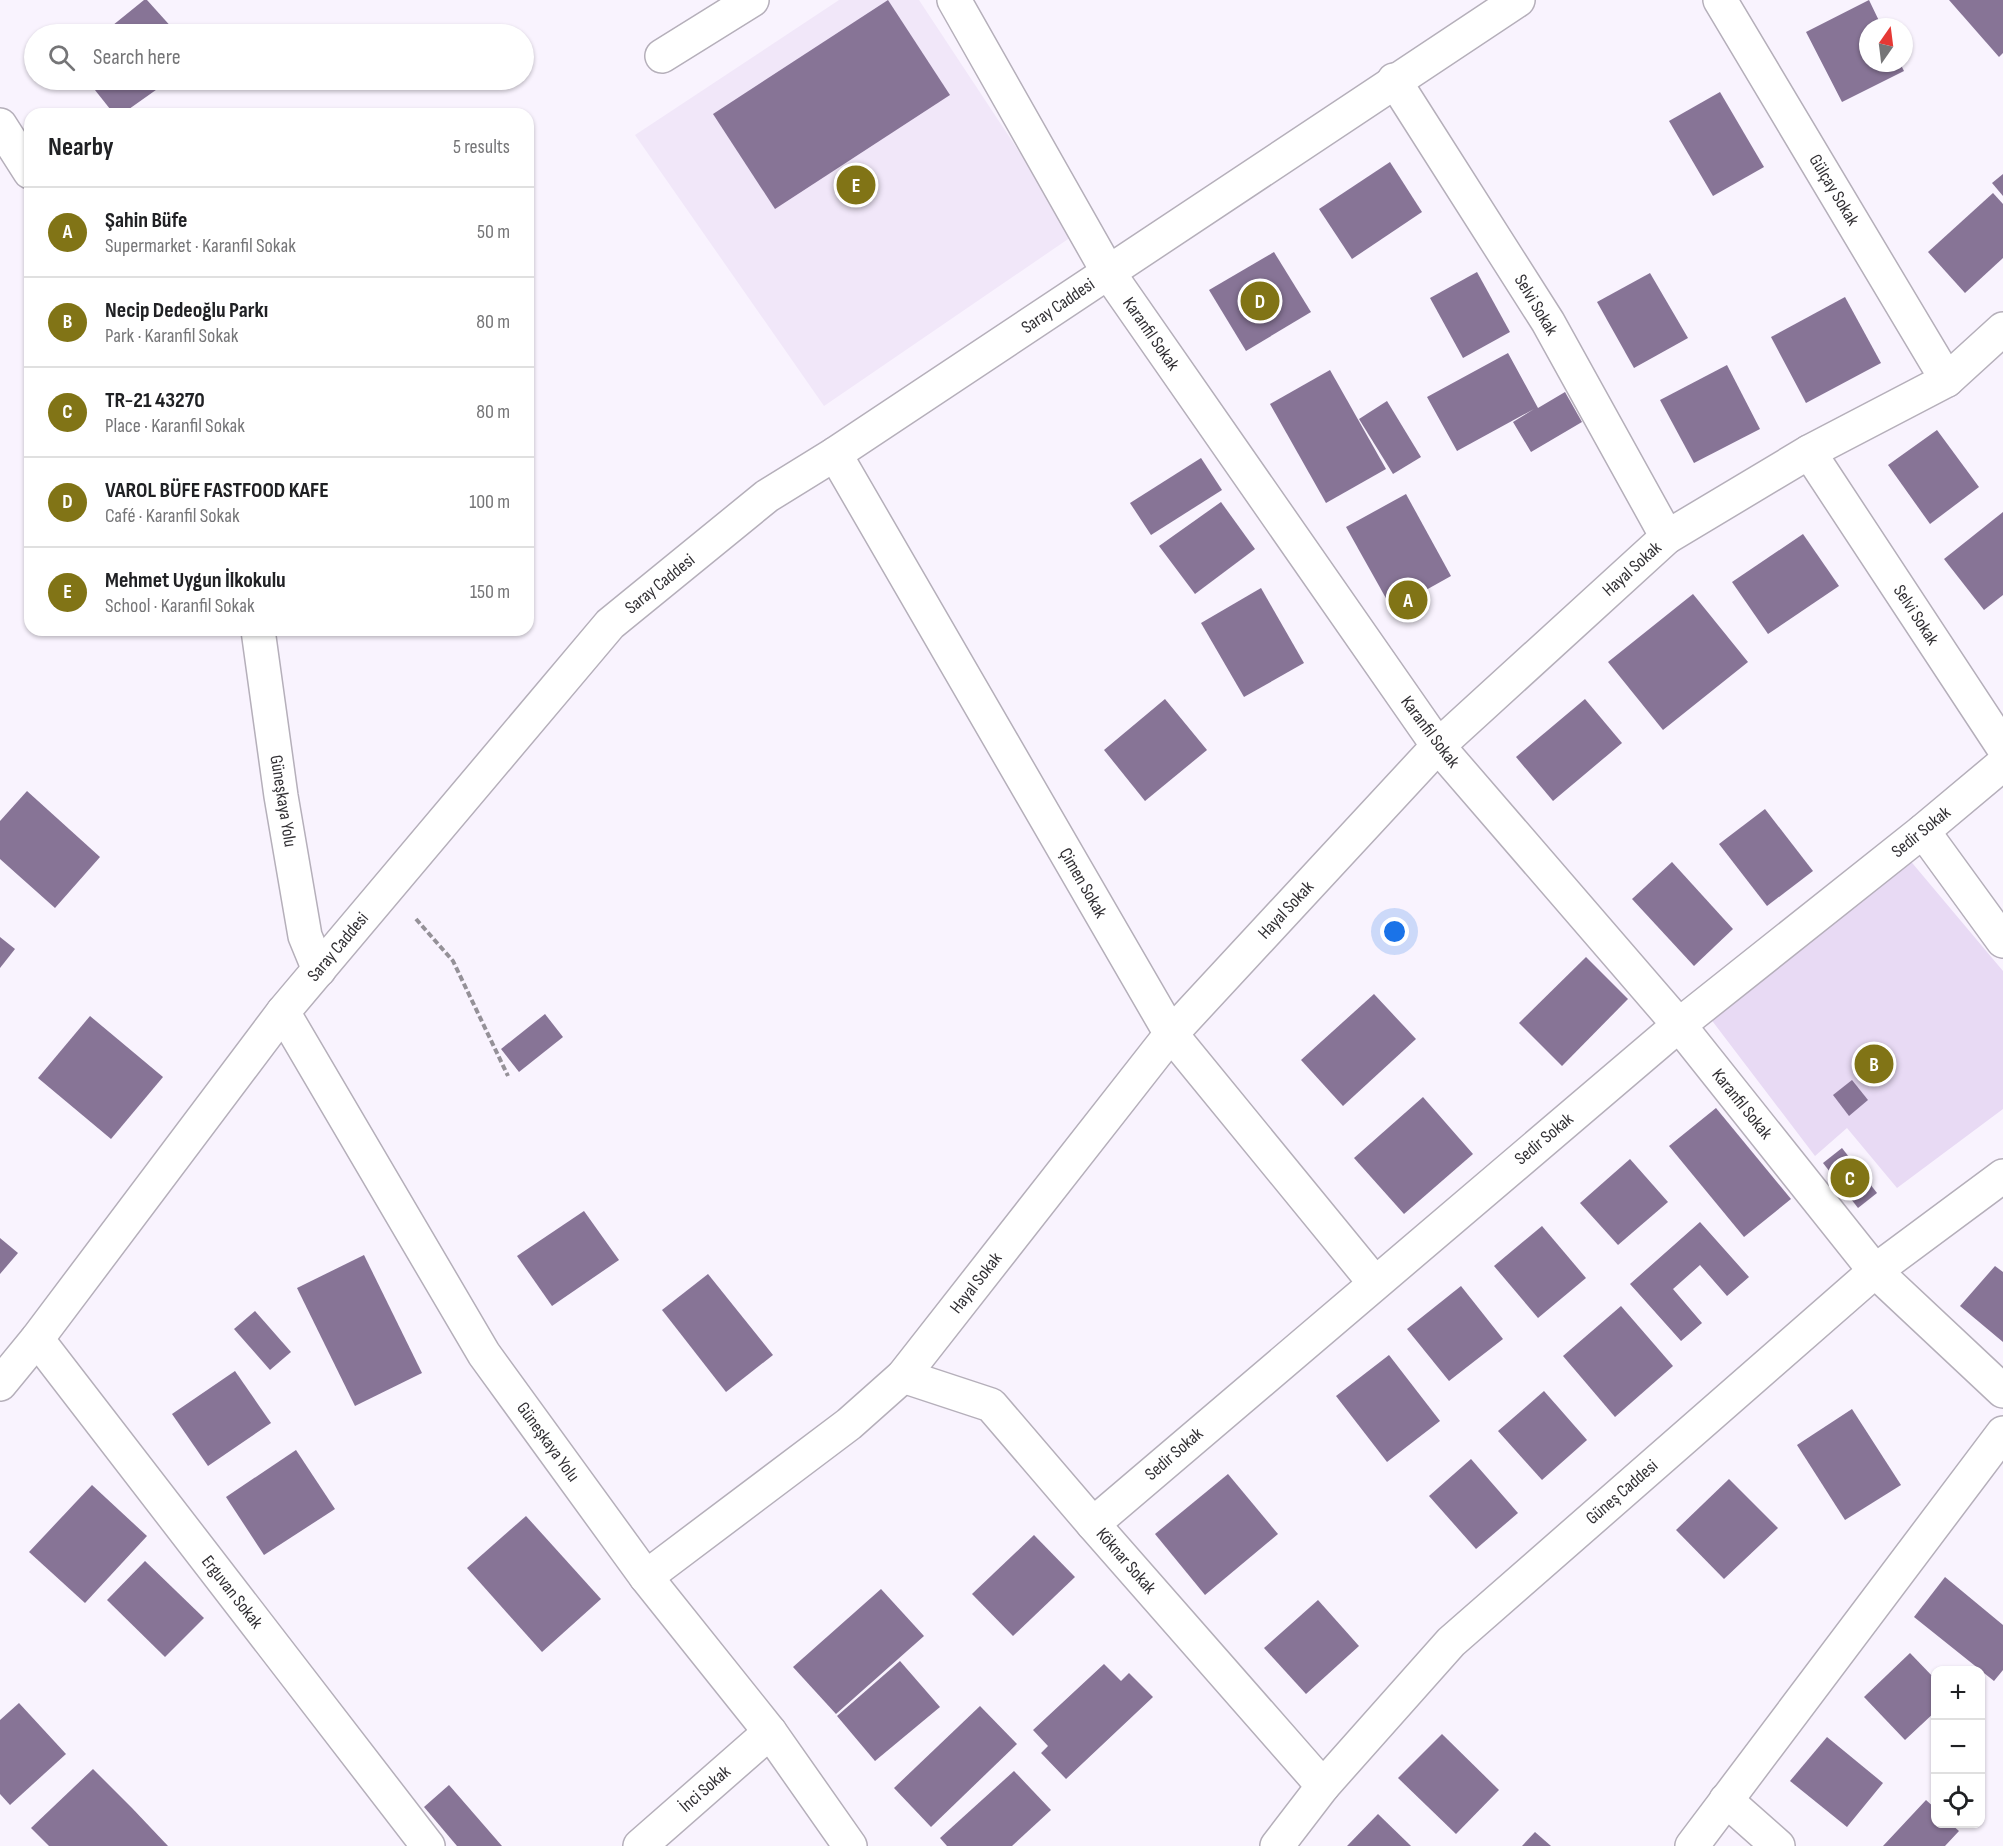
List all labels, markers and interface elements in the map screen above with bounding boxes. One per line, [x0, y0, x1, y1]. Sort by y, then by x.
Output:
north arrow [1859, 18, 1913, 72]
search box [24, 24, 534, 90]
icon: search [45, 41, 78, 74]
text: Search here [93, 44, 180, 71]
text: Nearby [48, 132, 114, 163]
text: 5 results [453, 135, 510, 159]
street label: Gülçay Sokak [1805, 151, 1863, 230]
pin: E [836, 162, 876, 207]
text: Şahin Büfe [105, 207, 187, 234]
text: A [63, 220, 72, 244]
text: 50 m [477, 220, 510, 244]
text: Supermarket · Karanfil Sokak [105, 234, 296, 258]
street label: Selvi Sokak [1510, 271, 1562, 339]
street label: Saray Caddesi [1017, 274, 1099, 338]
pin: D [1240, 278, 1280, 324]
street label: Karanfil Sokak [1118, 293, 1184, 375]
text: Necip Dedeoğlu Parkı [105, 297, 268, 324]
text: B [63, 310, 72, 334]
text: 80 m [476, 310, 510, 334]
text: Park · Karanfil Sokak [105, 324, 238, 348]
text: TR-21 43270 [105, 387, 205, 414]
text: C [62, 400, 73, 424]
text: 80 m [476, 400, 510, 424]
text: Place · Karanfil Sokak [105, 414, 245, 438]
text: VAROL BÜFE FASTFOOD KAFE [105, 477, 329, 504]
text: D [62, 490, 73, 514]
text: 100 m [469, 490, 510, 514]
text: Café · Karanfil Sokak [105, 504, 240, 528]
street label: Hayal Sokak [1598, 537, 1666, 601]
street label: Saray Caddesi [621, 550, 699, 618]
text: Mehmet Uygun İlkokulu [105, 567, 286, 594]
pin: A [1388, 578, 1428, 622]
text: E [63, 580, 72, 604]
text: 150 m [470, 580, 510, 604]
street label: Selvi Sokak [1889, 581, 1943, 649]
text: School · Karanfil Sokak [105, 594, 255, 618]
street label: Karanfil Sokak [1396, 692, 1464, 772]
street label: Güneşkaya Yolu [265, 753, 301, 849]
street label: Sedir Sokak [1887, 802, 1955, 862]
street label: Çimen Sokak [1055, 844, 1111, 922]
street label: Hayal Sokak [1254, 877, 1318, 943]
street label: Saray Caddesi [303, 908, 373, 986]
your location [1380, 917, 1409, 946]
pin: B [1854, 1042, 1894, 1086]
street label: Karanfil Sokak [1707, 1065, 1777, 1144]
street label: Sedir Sokak [1511, 1108, 1578, 1169]
pin: C [1830, 1156, 1870, 1200]
street label: Hayal Sokak [946, 1248, 1006, 1318]
street label: Güneşkaya Yolu [512, 1398, 584, 1486]
street label: Sedir Sokak [1141, 1423, 1207, 1485]
street label: Güneş Caddesi [1582, 1455, 1662, 1529]
street label: Köknar Sokak [1092, 1524, 1160, 1598]
street label: Erguvan Sokak [197, 1551, 267, 1633]
map controls [1931, 1666, 1985, 1828]
button: + [1931, 1666, 1985, 1720]
button: − [1931, 1720, 1985, 1774]
street label: İnci Sokak [675, 1761, 735, 1817]
button: locate [1931, 1774, 1985, 1828]

